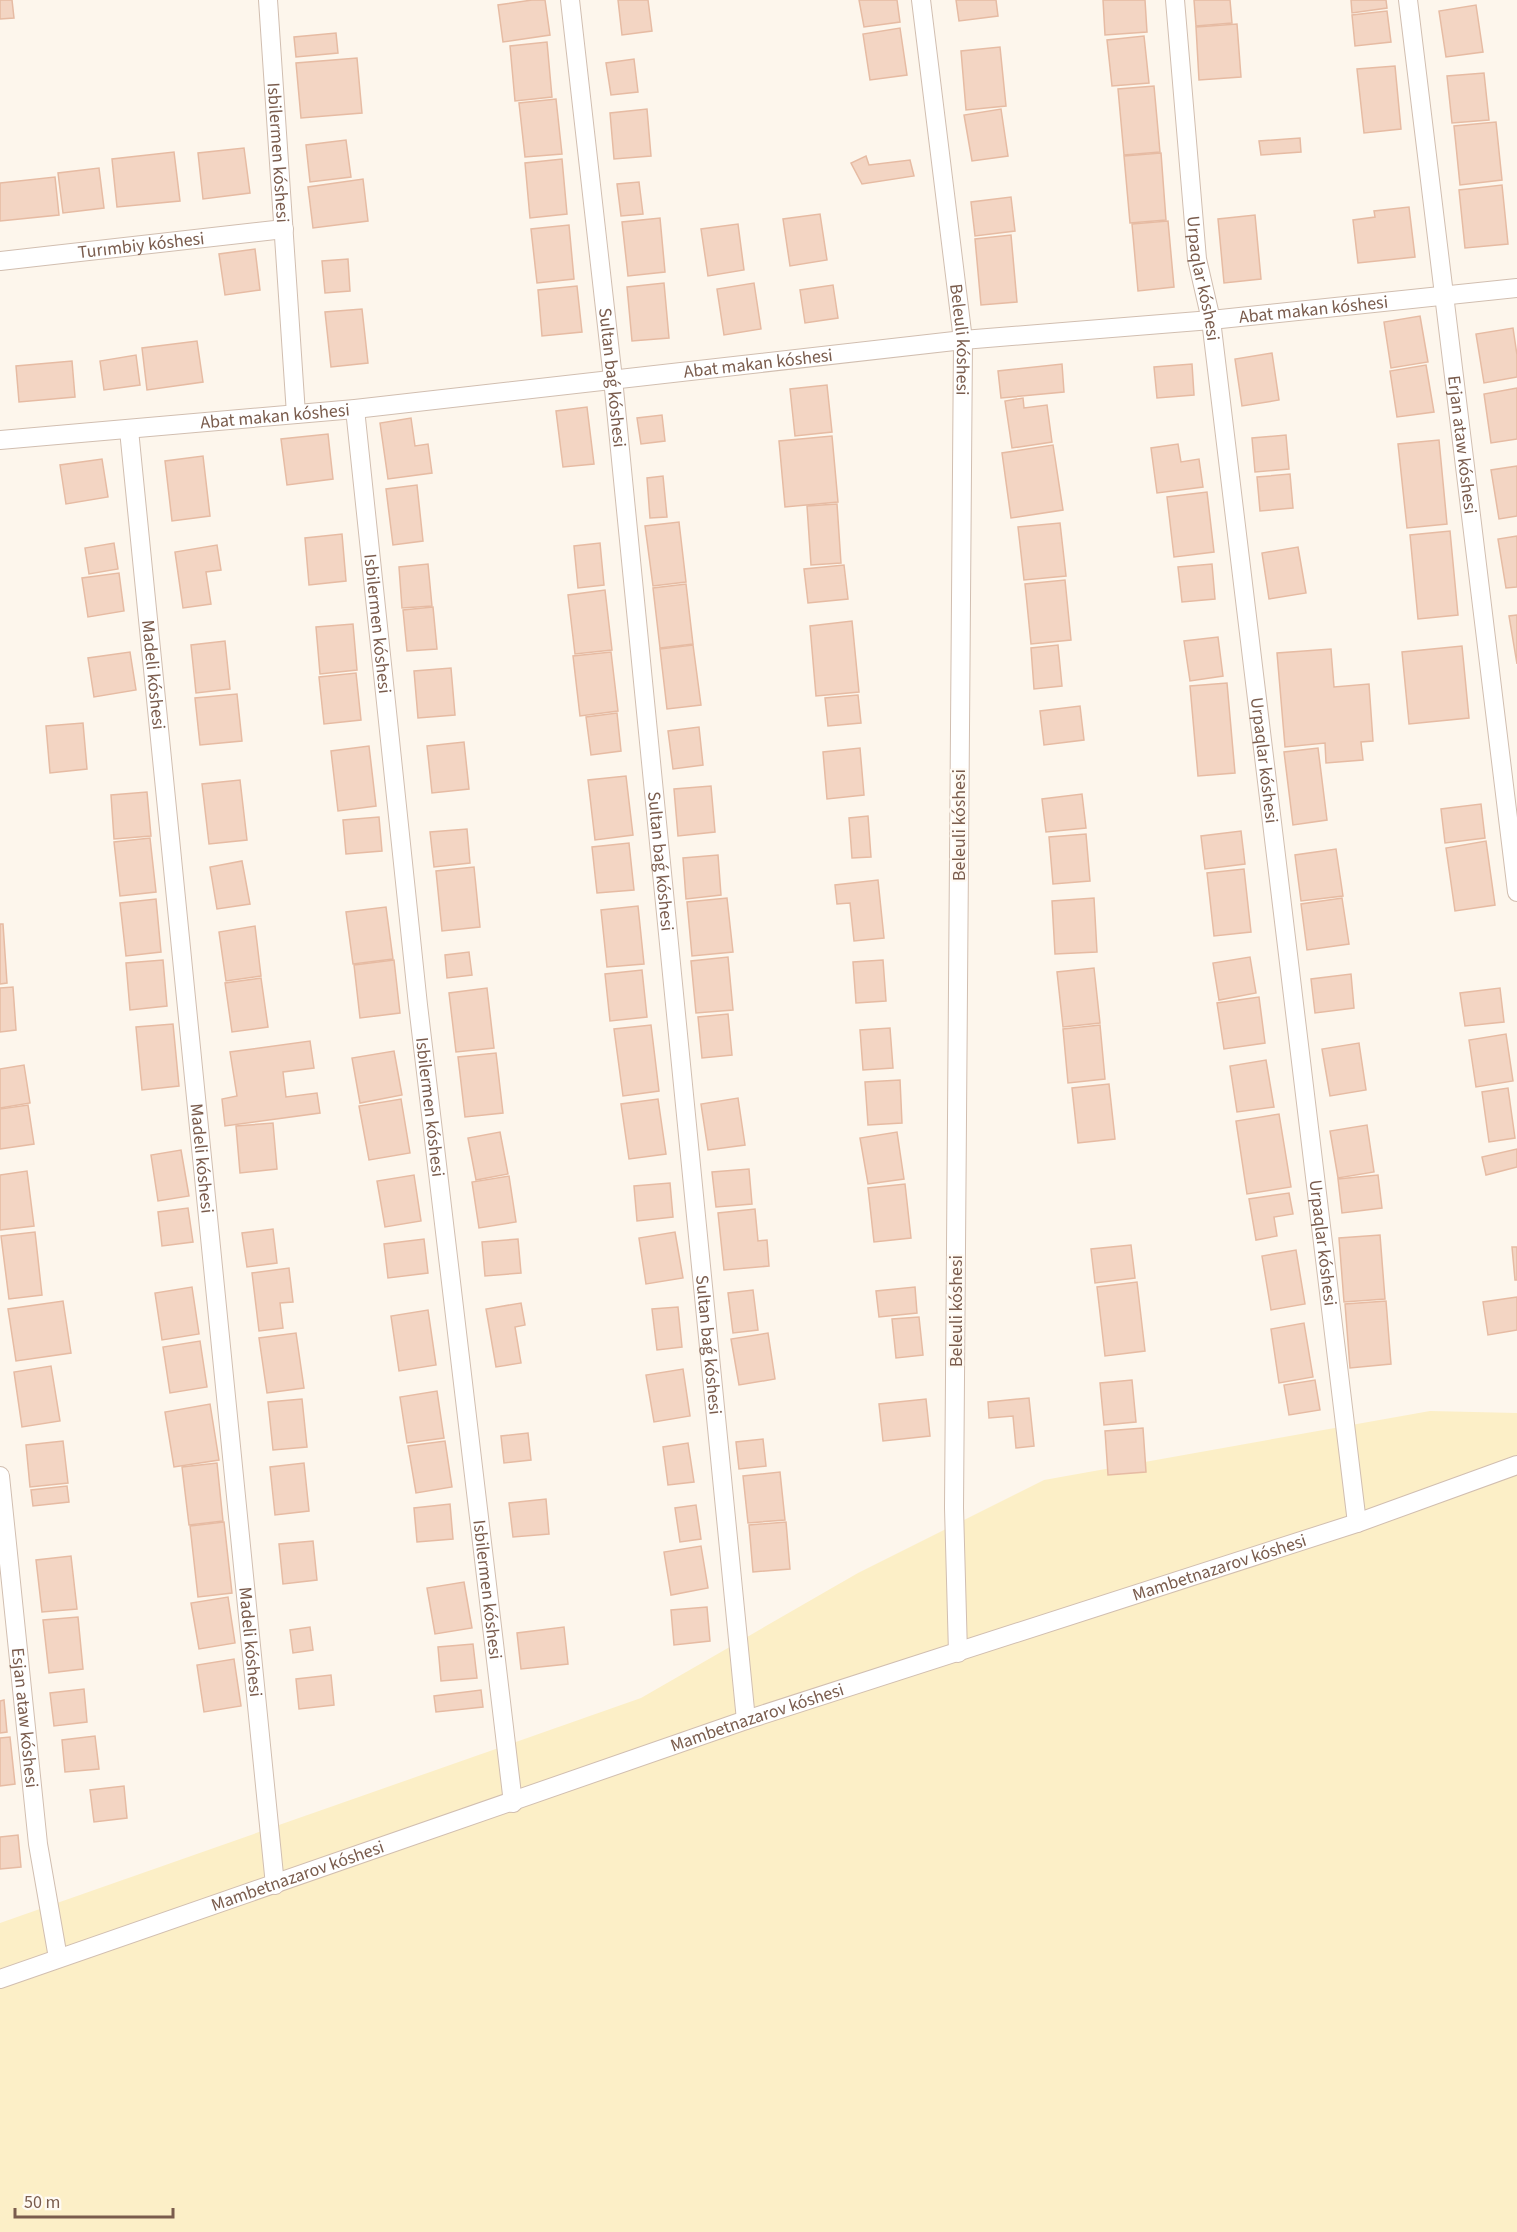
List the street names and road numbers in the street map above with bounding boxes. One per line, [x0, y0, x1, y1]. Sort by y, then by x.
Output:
street label: Isbilermen kóshesi [261, 82, 296, 224]
street label: Urpaqlar kóshesi [1181, 215, 1226, 342]
street label: Turımbiy kóshesi [76, 226, 206, 265]
street label: Beleuli kóshesi [944, 282, 976, 396]
street label: Abat makan kóshesi [1238, 289, 1389, 330]
street label: Sultan baǵ kóshesi [593, 306, 632, 449]
street label: Abat makan kóshesi [682, 342, 834, 384]
street label: Erjan ataw kóshesi [1441, 374, 1483, 515]
street label: Abat makan kóshesi [199, 397, 351, 435]
street label: Isbilermen kóshesi [358, 553, 398, 695]
street label: Madeli kóshesi [136, 619, 172, 731]
street label: Urpaqlar kóshesi [1244, 696, 1284, 825]
street label: Beleuli kóshesi [947, 769, 972, 881]
street label: Sultan baǵ kóshesi [641, 790, 680, 932]
street label: Isbilermen kóshesi [409, 1036, 451, 1178]
street label: Madeli kóshesi [184, 1102, 220, 1214]
street label: Urpaqlar kóshesi [1303, 1178, 1343, 1307]
street label: Beleuli kóshesi [944, 1255, 969, 1367]
street label: Sultan baǵ kóshesi [689, 1274, 728, 1416]
street label: Isbilermen kóshesi [467, 1518, 508, 1661]
street label: Mambetnazarov kóshesi [1129, 1528, 1310, 1607]
street label: Madeli kóshesi [233, 1586, 269, 1698]
street label: Esjan ataw kóshesi [5, 1646, 45, 1789]
street label: Mambetnazarov kóshesi [667, 1677, 847, 1758]
street label: Mambetnazarov kóshesi [208, 1834, 387, 1917]

